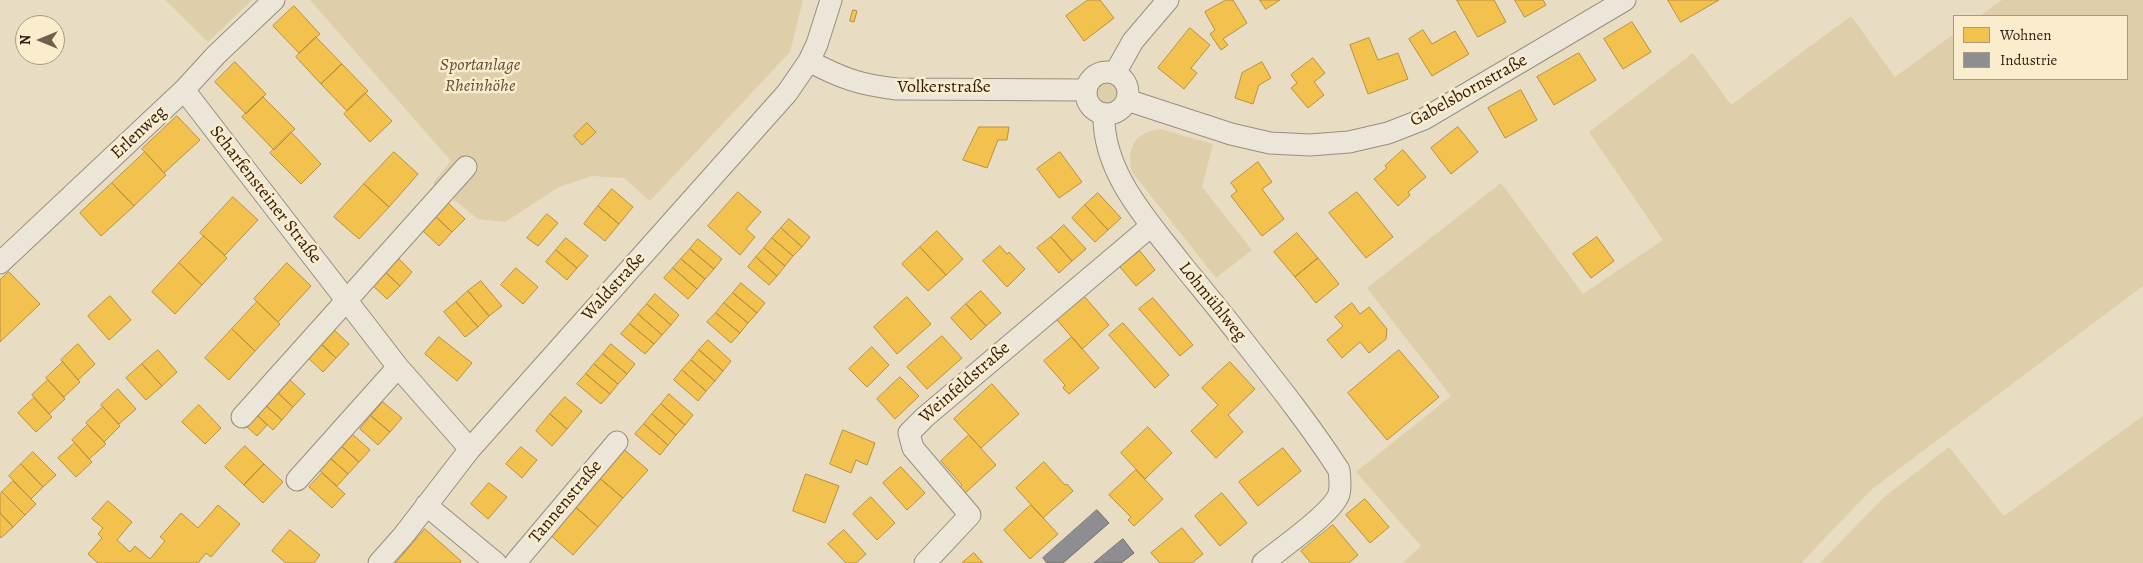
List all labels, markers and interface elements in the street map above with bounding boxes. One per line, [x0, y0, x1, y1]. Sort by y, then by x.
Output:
north arrow [15, 15, 65, 65]
legend [1953, 15, 2128, 80]
text: Wohnen [2000, 25, 2052, 45]
text: N [16, 35, 35, 45]
street label: Gabelsbornstraße [1407, 50, 1531, 132]
text: Industrie [2000, 50, 2057, 70]
park label: Sportanlage Rheinhöhe [440, 55, 520, 98]
street label: Volkerstraße [897, 77, 991, 99]
street label: Erlenweg [107, 102, 171, 164]
street label: Scharfensteiner Straße [204, 122, 326, 268]
street label: Waldstraße [578, 248, 650, 326]
street label: Lohmühlweg [1173, 258, 1251, 346]
street label: Weinfeldstraße [915, 338, 1015, 428]
street label: Tannenstraße [525, 456, 607, 548]

